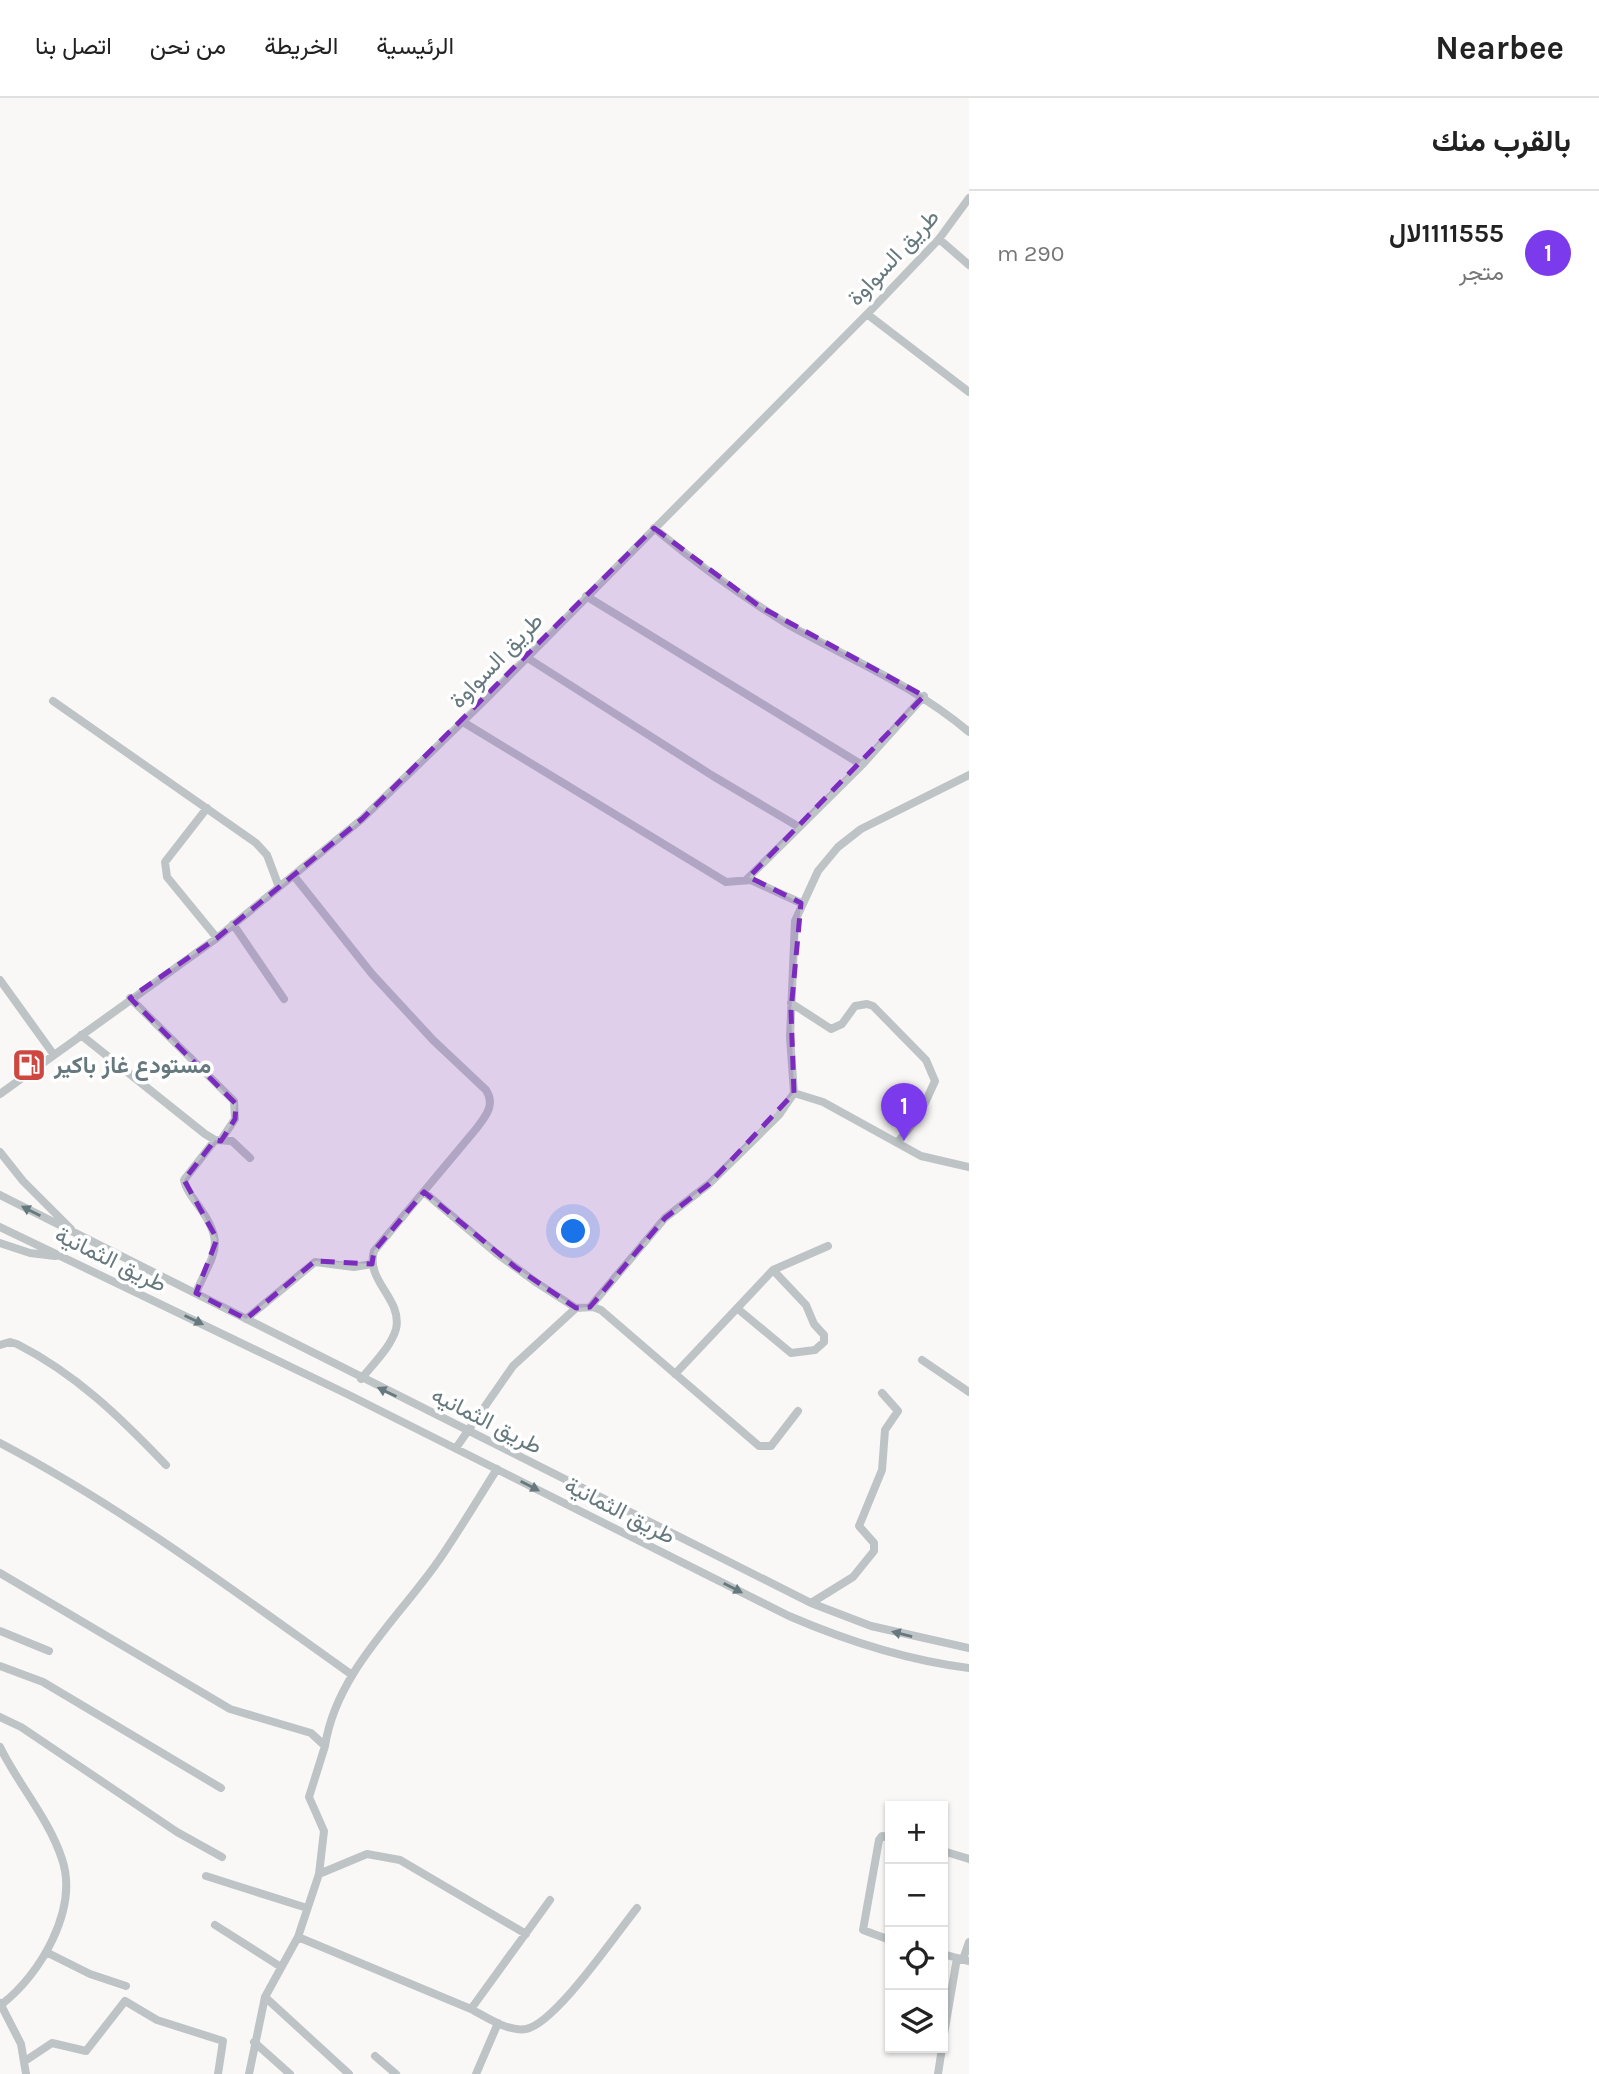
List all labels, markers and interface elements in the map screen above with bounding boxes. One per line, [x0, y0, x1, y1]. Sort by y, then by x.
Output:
text: Nearbee [1435, 29, 1564, 67]
text: اتصل بنا [35, 32, 112, 60]
text: من نحن [150, 32, 226, 60]
text: الخريطة [264, 32, 338, 60]
text: الرئيسية [376, 32, 454, 60]
text: بالقرب منك [1432, 123, 1571, 159]
street label: طريق السواوة [842, 203, 946, 312]
text: 1111555لال [1389, 218, 1504, 249]
text: 290 m [997, 240, 1064, 267]
text: 1 [1544, 240, 1552, 267]
text: متجر [1459, 259, 1504, 286]
street label: طريق السواوة [444, 607, 549, 714]
fuel station icon: مستودع غاز باكير [10, 1046, 48, 1084]
place label: مستودع غاز باكير [53, 1052, 211, 1081]
pin: 1 [881, 1083, 927, 1141]
one-way arrow [21, 1205, 41, 1217]
your location [556, 1214, 590, 1248]
street label: طريق الثمانية [50, 1221, 171, 1299]
one-way arrow [184, 1315, 204, 1326]
street label: طريق الثمانيه [427, 1381, 547, 1461]
one-way arrow [377, 1386, 397, 1397]
street label: طريق الثمانية [560, 1471, 680, 1551]
one-way arrow [520, 1480, 540, 1491]
one-way arrow [723, 1582, 743, 1593]
one-way arrow [891, 1628, 913, 1639]
map controls [885, 1801, 948, 2053]
button: + [885, 1801, 948, 1864]
button: − [885, 1864, 948, 1927]
button: locate [885, 1927, 948, 1990]
button: layers [885, 1990, 948, 2053]

